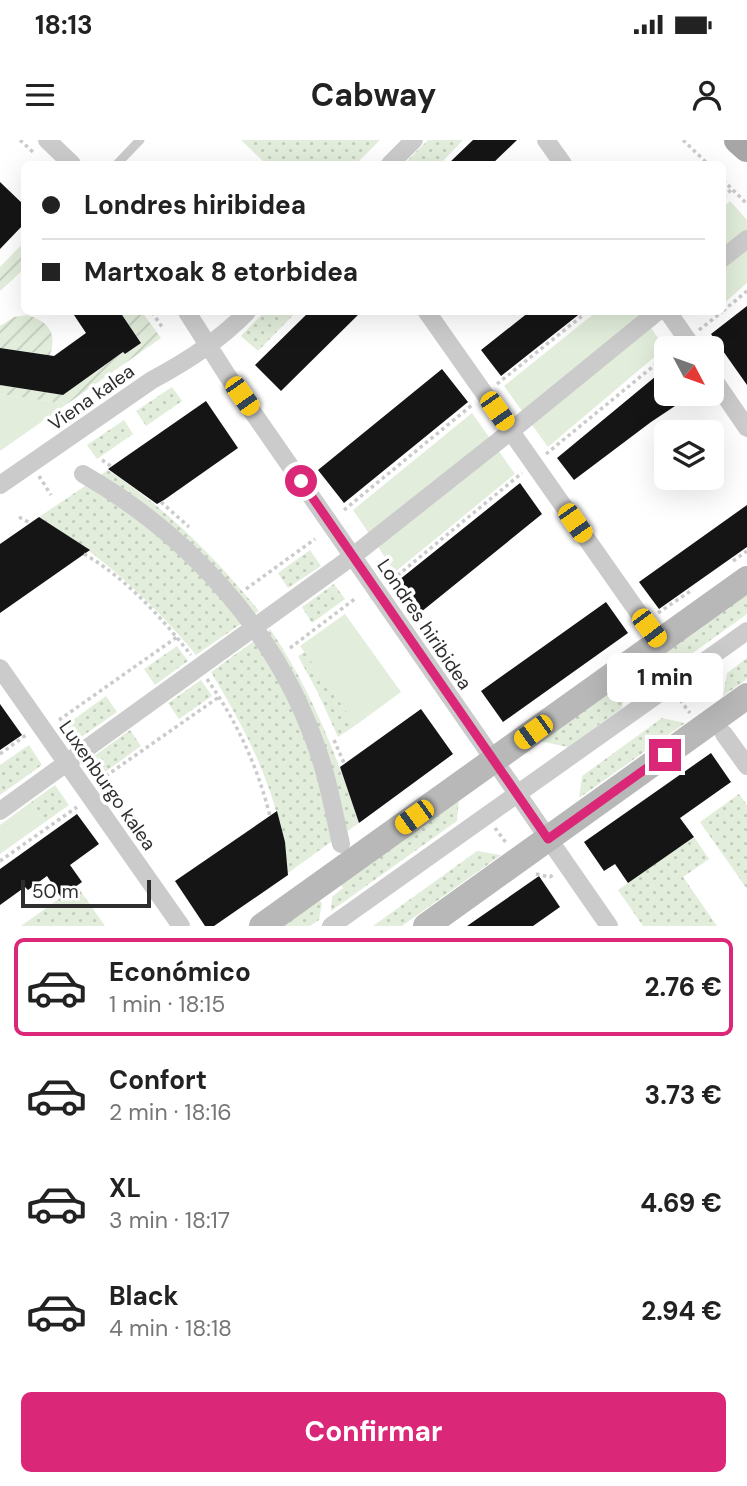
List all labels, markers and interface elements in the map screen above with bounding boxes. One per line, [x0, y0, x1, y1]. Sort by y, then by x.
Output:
text: 18:13 [35, 8, 93, 42]
text: Cabway [311, 74, 436, 116]
icon: menu [21, 76, 59, 114]
icon: person [688, 76, 726, 114]
text: Londres hiribidea [84, 188, 306, 222]
text: Martxoak 8 etorbidea [84, 255, 358, 289]
north arrow [654, 336, 724, 406]
map controls [654, 336, 724, 490]
street label: Viena kalea [43, 359, 139, 436]
car [222, 373, 263, 419]
car [477, 388, 518, 434]
button: layers [654, 420, 724, 490]
route start [285, 465, 317, 497]
car [555, 500, 596, 546]
street label: Londres hiribidea [372, 554, 478, 694]
car [628, 605, 671, 651]
callout: 1 min [607, 654, 723, 702]
text: 1 min [637, 662, 693, 692]
car [510, 711, 557, 753]
street label: Luxenburgo kalea [53, 715, 162, 855]
route end [649, 739, 681, 771]
car [391, 796, 438, 838]
scale bar [21, 877, 150, 909]
text: 50 m [32, 879, 79, 904]
text: Económico [109, 955, 251, 989]
icon: car [25, 956, 88, 1019]
text: 2.76 € [644, 970, 722, 1004]
text: 1 min · 18:15 [109, 989, 225, 1019]
text: Confort [109, 1063, 207, 1097]
icon: car [25, 1064, 88, 1127]
text: 3.73 € [645, 1078, 722, 1112]
text: 2 min · 18:16 [109, 1097, 232, 1127]
text: XL [109, 1171, 141, 1205]
icon: car [25, 1172, 88, 1235]
text: 4.69 € [640, 1186, 722, 1220]
text: 3 min · 18:17 [109, 1205, 230, 1235]
text: Black [109, 1279, 179, 1313]
icon: car [25, 1280, 88, 1343]
text: 2.94 € [641, 1294, 722, 1328]
text: 4 min · 18:18 [109, 1313, 232, 1343]
button: Confirmar [21, 1392, 726, 1472]

